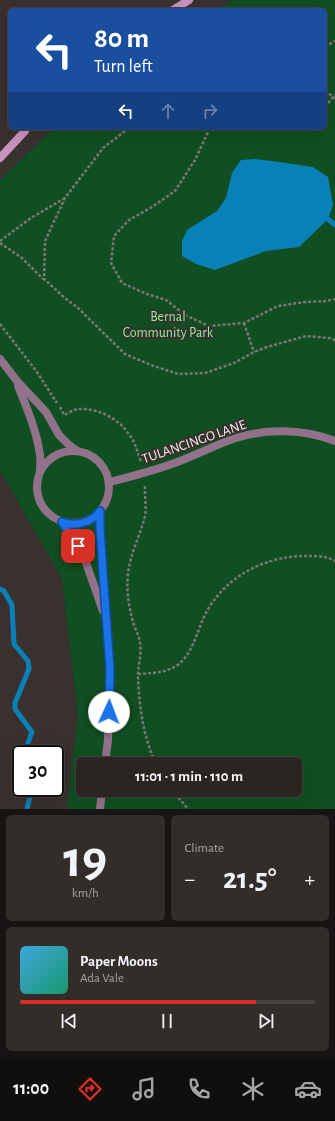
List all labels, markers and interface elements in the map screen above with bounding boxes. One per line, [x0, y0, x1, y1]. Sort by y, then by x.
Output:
icon: left [28, 24, 80, 76]
text: 80 m [94, 25, 149, 53]
text: Turn left [94, 58, 153, 76]
icon: left [115, 100, 137, 122]
icon: ahead [157, 100, 179, 122]
icon: right [199, 100, 221, 122]
park label: Bernal Community Park [123, 310, 214, 340]
street label: TULANCINGO LANE [140, 418, 248, 466]
pin [61, 529, 95, 563]
icon: arrive [67, 535, 89, 557]
position arrow [88, 691, 130, 733]
speed limit sign: 30 [12, 745, 64, 797]
text: 11:01 · 1 min · 110 m [135, 769, 243, 784]
text: 19 [63, 834, 107, 886]
text: Climate [185, 842, 224, 855]
text: 21.5° [223, 864, 277, 894]
text: − [185, 868, 195, 890]
text: + [304, 868, 315, 890]
text: km/h [72, 887, 99, 900]
text: Paper Moons [80, 954, 158, 969]
text: Ada Vale [80, 972, 124, 985]
icon: previous [58, 1010, 80, 1032]
icon: pause [156, 1010, 178, 1032]
icon: next [255, 1010, 277, 1032]
icon: directions [76, 1075, 104, 1103]
icon: music [130, 1075, 158, 1103]
icon: phone [185, 1075, 213, 1103]
icon: climate [239, 1075, 267, 1103]
icon: car [294, 1075, 322, 1103]
text: 11:00 [13, 1080, 49, 1098]

